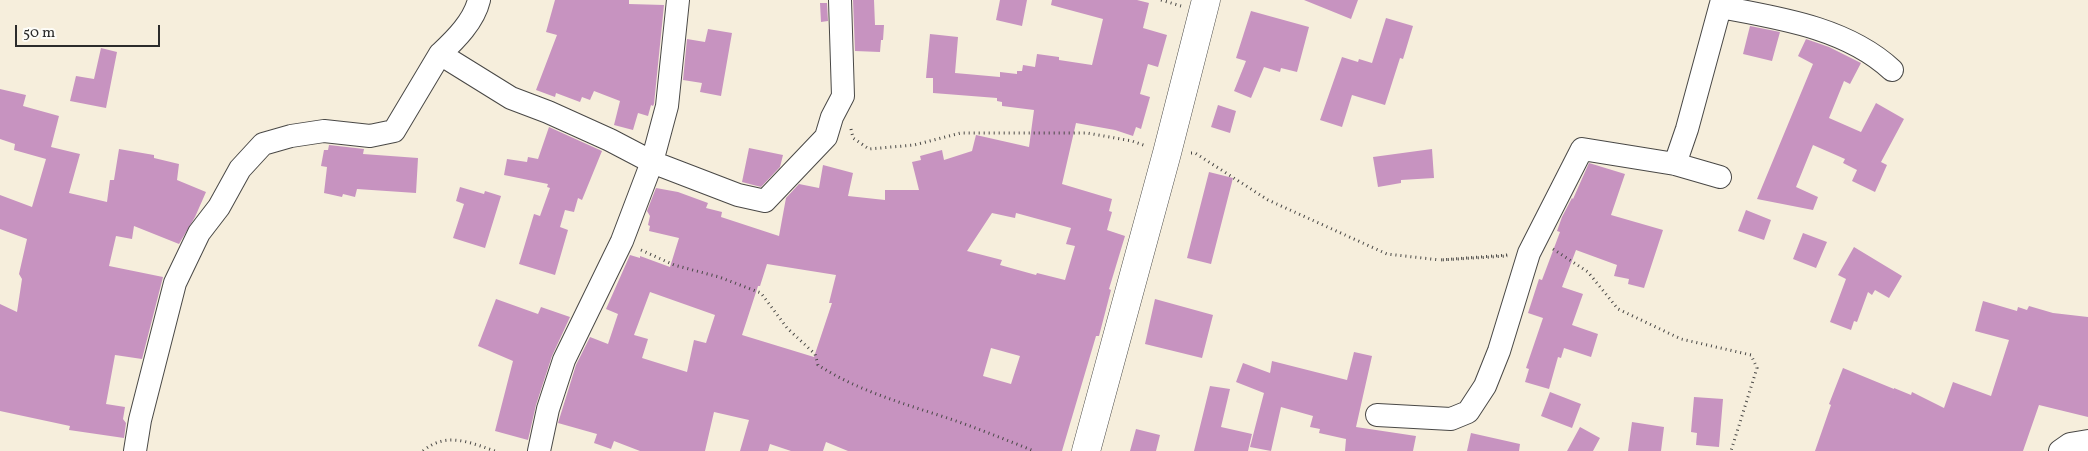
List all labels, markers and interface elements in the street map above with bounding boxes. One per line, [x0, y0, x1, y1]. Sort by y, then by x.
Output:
scale bar [18, 15, 162, 47]
text: 50 m [23, 23, 55, 44]

